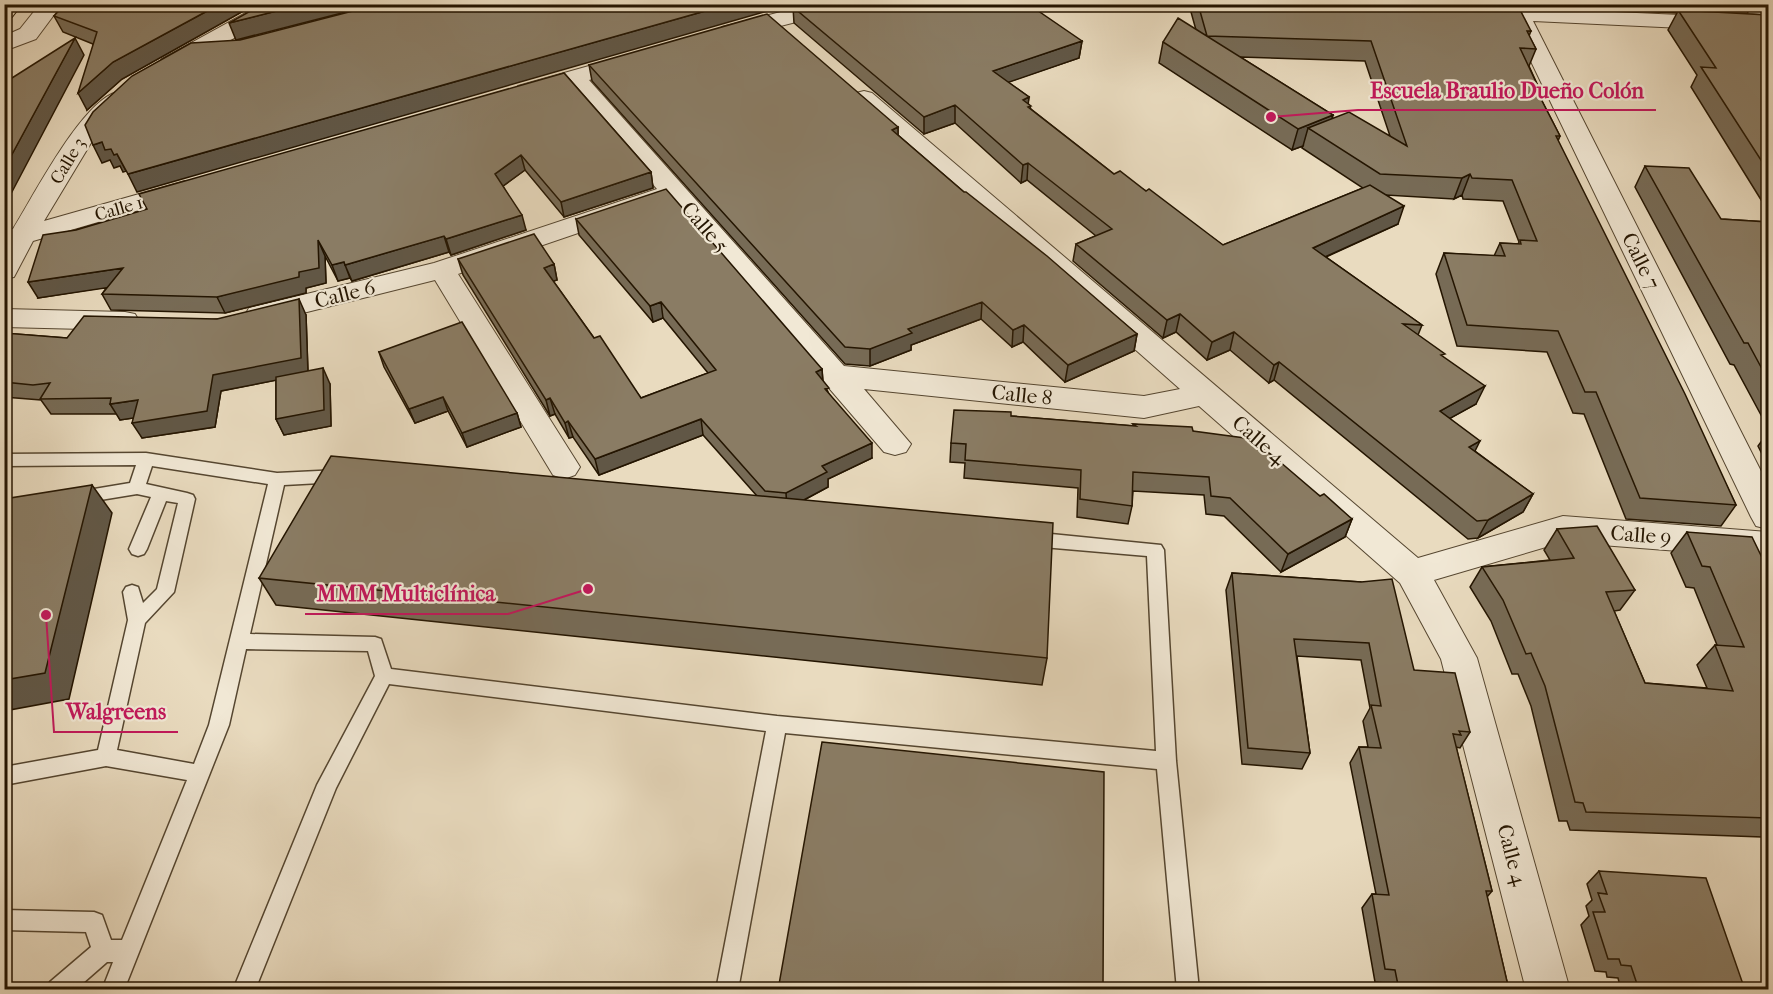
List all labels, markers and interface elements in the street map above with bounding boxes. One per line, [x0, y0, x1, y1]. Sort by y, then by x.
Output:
callout: Escuela Braulio Dueño Colón [1358, 70, 1656, 110]
text: Escuela Braulio Dueño Colón [1370, 78, 1644, 104]
street label: Calle 3 [46, 134, 90, 188]
street label: Calle 1 [92, 192, 146, 226]
street label: Calle 5 [676, 197, 734, 257]
street label: Calle 7 [1617, 229, 1665, 293]
street label: Calle 6 [312, 275, 378, 313]
street label: Calle 8 [991, 380, 1053, 410]
street label: Calle 4 [1228, 410, 1291, 470]
street label: Calle 9 [1610, 521, 1672, 549]
callout: MMM Multiclínica [305, 574, 508, 614]
text: MMM Multiclínica [316, 581, 496, 607]
callout: Walgreens [54, 692, 178, 732]
text: Walgreens [65, 699, 166, 725]
street label: Calle 4 [1492, 822, 1532, 889]

